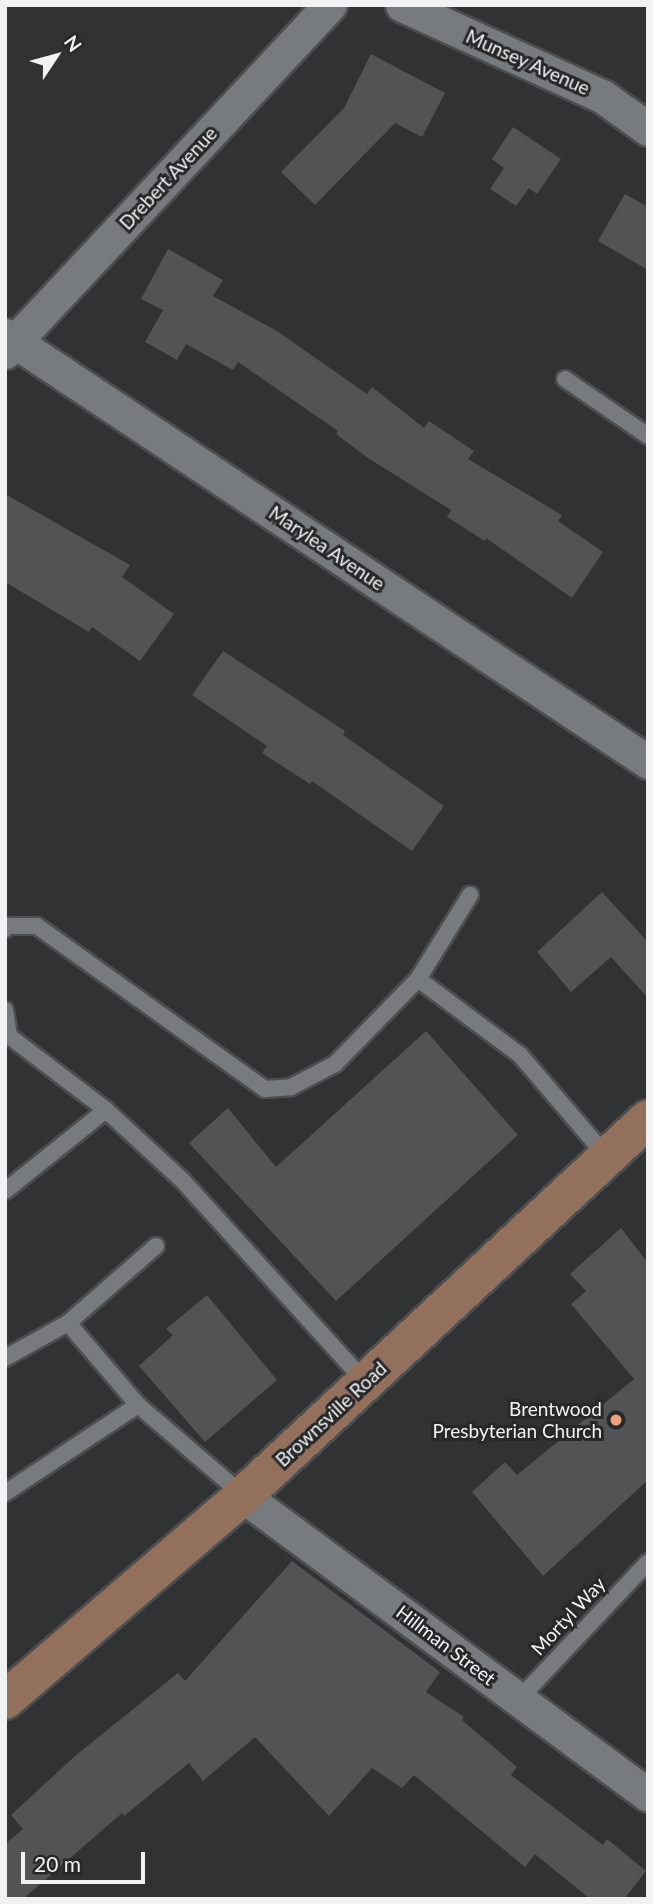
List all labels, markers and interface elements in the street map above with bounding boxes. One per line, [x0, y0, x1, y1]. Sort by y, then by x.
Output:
north arrow [21, 21, 91, 91]
street label: Munsey Avenue [462, 24, 594, 100]
text: N [60, 31, 87, 56]
street label: Drebert Avenue [114, 122, 222, 234]
street label: Marylea Avenue [265, 501, 389, 595]
street label: Brownsville Road [271, 1357, 391, 1471]
place label: Brentwood Presbyterian Church [433, 1398, 602, 1442]
marker: Brentwood Presbyterian Church [608, 1412, 624, 1428]
street label: Mortyl Way [526, 1572, 610, 1660]
street label: Hillman Street [392, 1600, 500, 1690]
scale bar [24, 1838, 149, 1882]
text: 20 m [34, 1851, 81, 1876]

